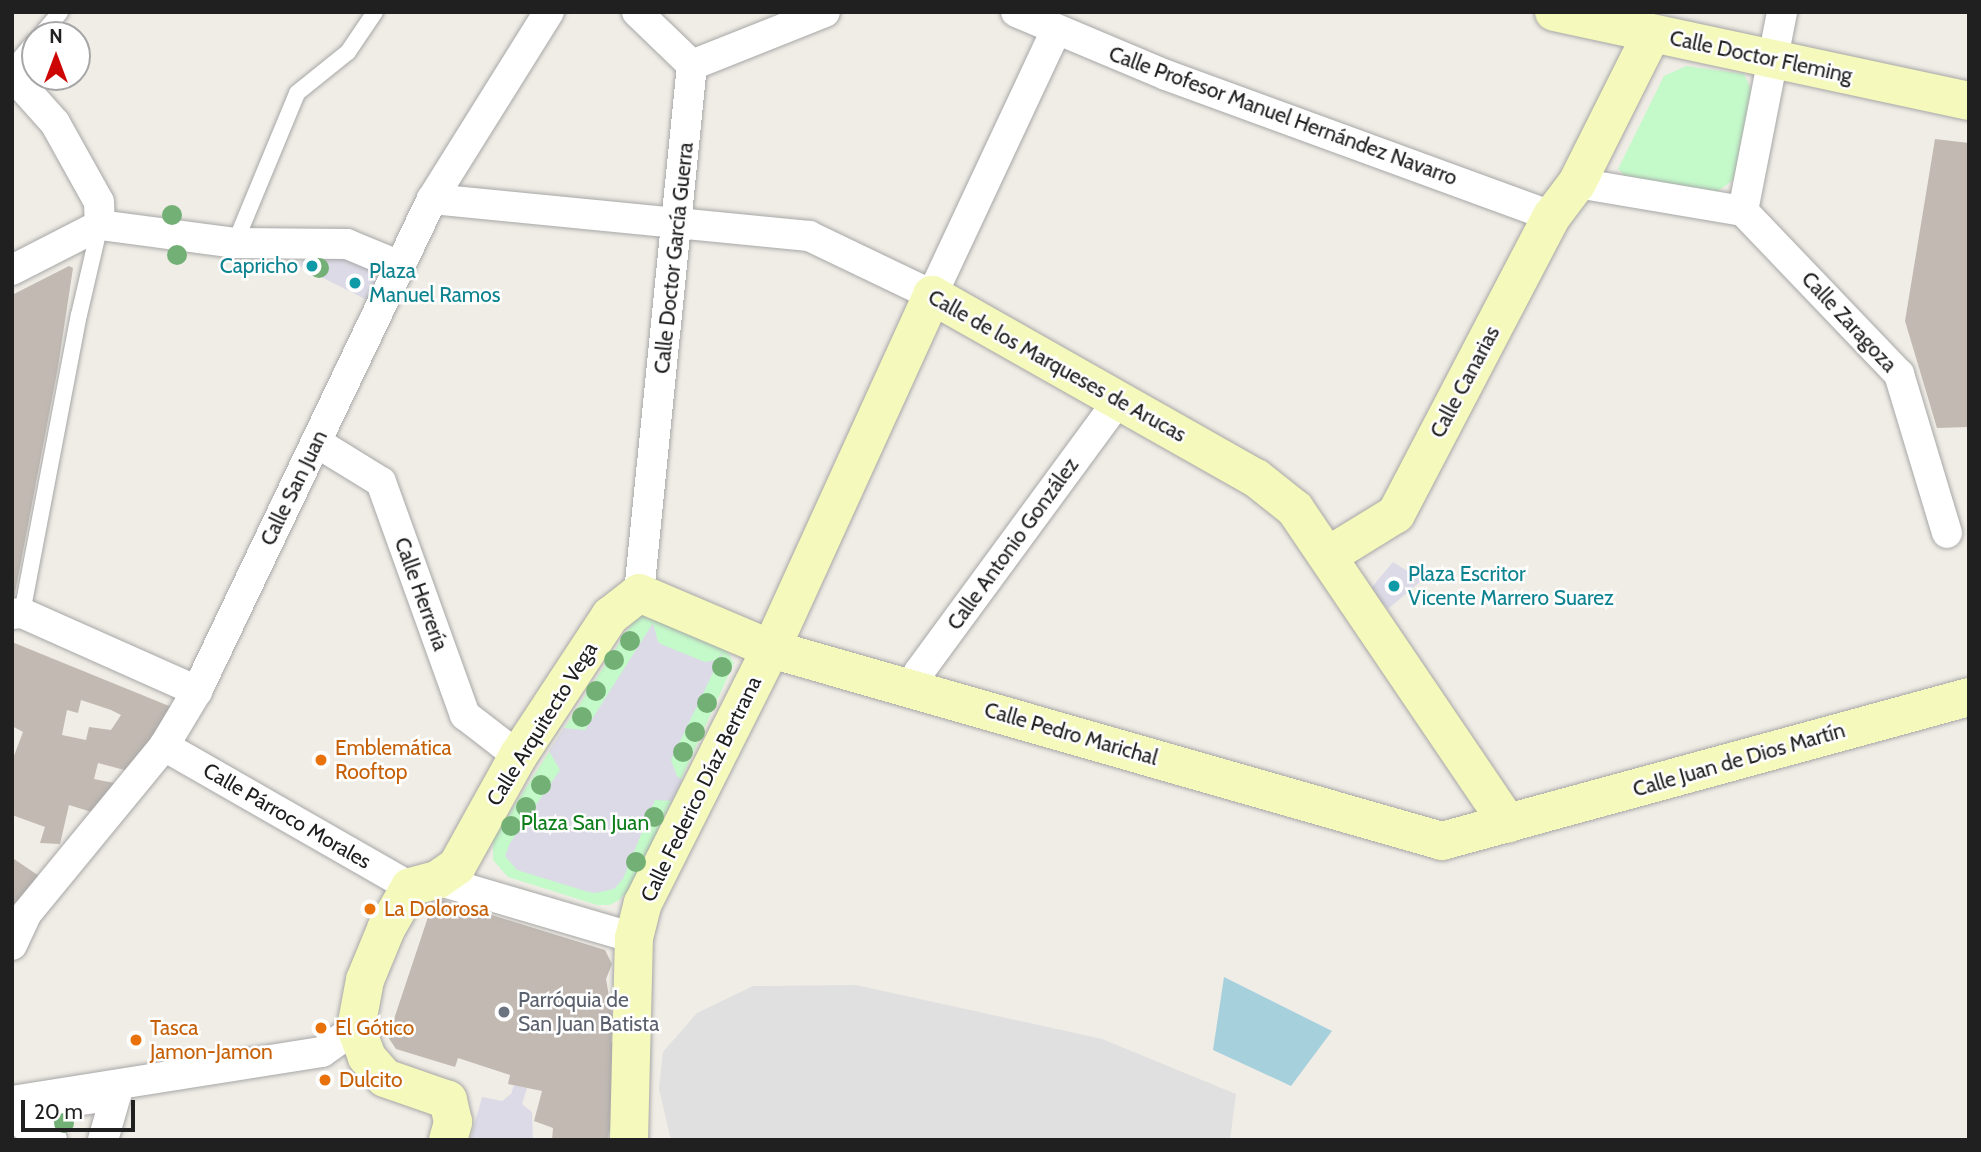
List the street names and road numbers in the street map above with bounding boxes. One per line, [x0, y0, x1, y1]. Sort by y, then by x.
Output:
street label: Calle Doctor Fleming [1667, 25, 1855, 89]
street label: Calle Profesor Manuel Hernández Navarro [1105, 41, 1461, 191]
street label: Calle Doctor García Guerra [649, 141, 699, 375]
street label: Calle Zaragoza [1796, 267, 1902, 377]
street label: Calle de los Marqueses de Arucas [924, 284, 1190, 448]
street label: Calle Canarias [1425, 322, 1505, 442]
street label: Calle San Juan [255, 426, 333, 550]
street label: Calle Antonio González [942, 453, 1084, 635]
street label: Calle Herrería [389, 534, 453, 654]
street label: Calle Arquitecto Vega [481, 638, 603, 810]
street label: Calle Federico Díaz Bertrana [635, 672, 767, 906]
street label: Calle Pedro Marichal [981, 697, 1161, 771]
street label: Calle Juan de Dios Martín [1630, 718, 1848, 802]
street label: Calle Párroco Morales [199, 758, 375, 874]

